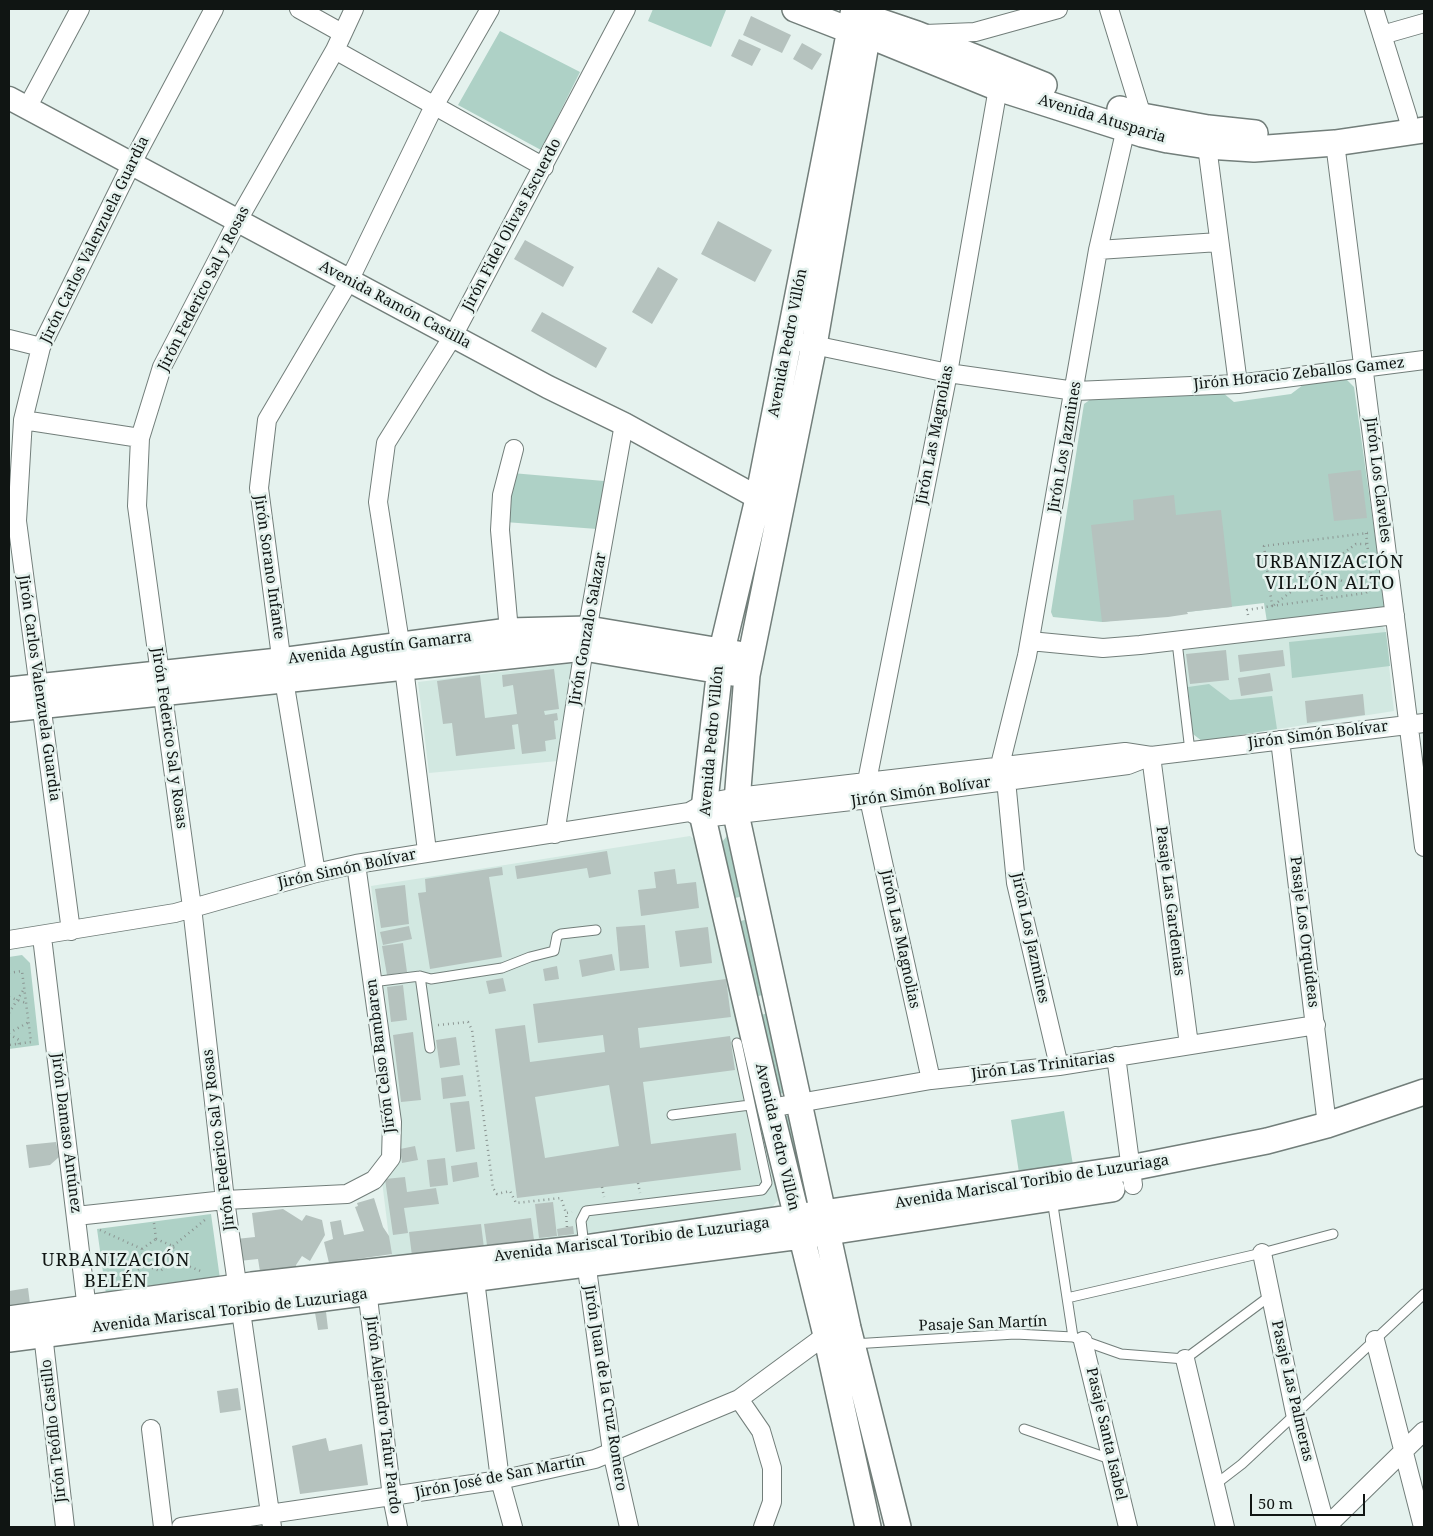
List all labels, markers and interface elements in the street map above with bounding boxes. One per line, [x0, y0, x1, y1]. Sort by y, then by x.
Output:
street label: Avenida Atusparia [1036, 91, 1168, 147]
street label: Jirón Carlos Valenzuela Guardia [37, 133, 153, 347]
street label: Jirón Fidel Olivas Escuerdo [459, 135, 565, 315]
street label: Jirón Federico Sal y Rosas [154, 203, 254, 375]
street label: Avenida Ramón Castilla [316, 257, 474, 353]
street label: Avenida Pedro Villón [765, 267, 811, 419]
street label: Jirón Horacio Zeballos Gamez [1193, 354, 1405, 394]
street label: Jirón Las Magnolias [913, 364, 957, 506]
street label: Jirón Los Jazmines [1045, 380, 1085, 514]
street label: Jirón Los Claveles [1361, 416, 1395, 544]
street label: Jirón Sorano Infante [250, 494, 288, 640]
street label: Jirón Gonzalo Salazar [566, 551, 610, 707]
district label: URBANIZACIÓN VILLÓN ALTO [1254, 552, 1406, 594]
street label: Jirón Carlos Valenzuela Guardia [14, 574, 64, 802]
street label: Avenida Agustín Gamarra [287, 628, 473, 668]
street label: Jirón Federico Sal y Rosas [147, 646, 191, 830]
street label: Avenida Pedro Villón [696, 665, 728, 817]
street label: Jirón Simón Bolívar [1247, 717, 1389, 753]
street label: Jirón Simón Bolívar [850, 773, 992, 811]
street label: Pasaje Las Gardenias [1152, 825, 1188, 977]
street label: Jirón Simón Bolívar [276, 846, 418, 892]
street label: Pasaje Los Orquídeas [1286, 855, 1322, 1009]
street label: Jirón Las Magnolias [876, 868, 924, 1010]
street label: Jirón Los Jazmines [1007, 871, 1053, 1005]
street label: Jirón Celso Bambaren [363, 978, 399, 1134]
street label: Jirón Federico Sal y Rosas [199, 1048, 239, 1232]
street label: Jirón Las Trinitarias [970, 1048, 1116, 1084]
street label: Jirón Damaso Antúnez [47, 1052, 85, 1214]
street label: Avenida Pedro Villón [751, 1061, 803, 1213]
street label: Avenida Mariscal Toribio de Luzuriaga [894, 1151, 1170, 1213]
street label: Avenida Mariscal Toribio de Luzuriaga [493, 1214, 771, 1266]
district label: URBANIZACIÓN BELÉN [40, 1250, 192, 1292]
street label: Jirón Juan de la Cruz Romero [580, 1284, 630, 1492]
street label: Avenida Mariscal Toribio de Luzuriaga [91, 1285, 369, 1337]
street label: Pasaje San Martín [918, 1313, 1048, 1335]
street label: Jirón Alejandro Tafur Pardo [362, 1315, 404, 1515]
street label: Pasaje Las Palmeras [1267, 1319, 1317, 1463]
street label: Jirón Teófilo Castillo [38, 1358, 70, 1504]
street label: Pasaje Santa Isabel [1082, 1366, 1130, 1502]
street label: Jirón José de San Martín [413, 1452, 587, 1502]
scale bar [1253, 1484, 1368, 1516]
text: 50 m [1258, 1493, 1293, 1513]

